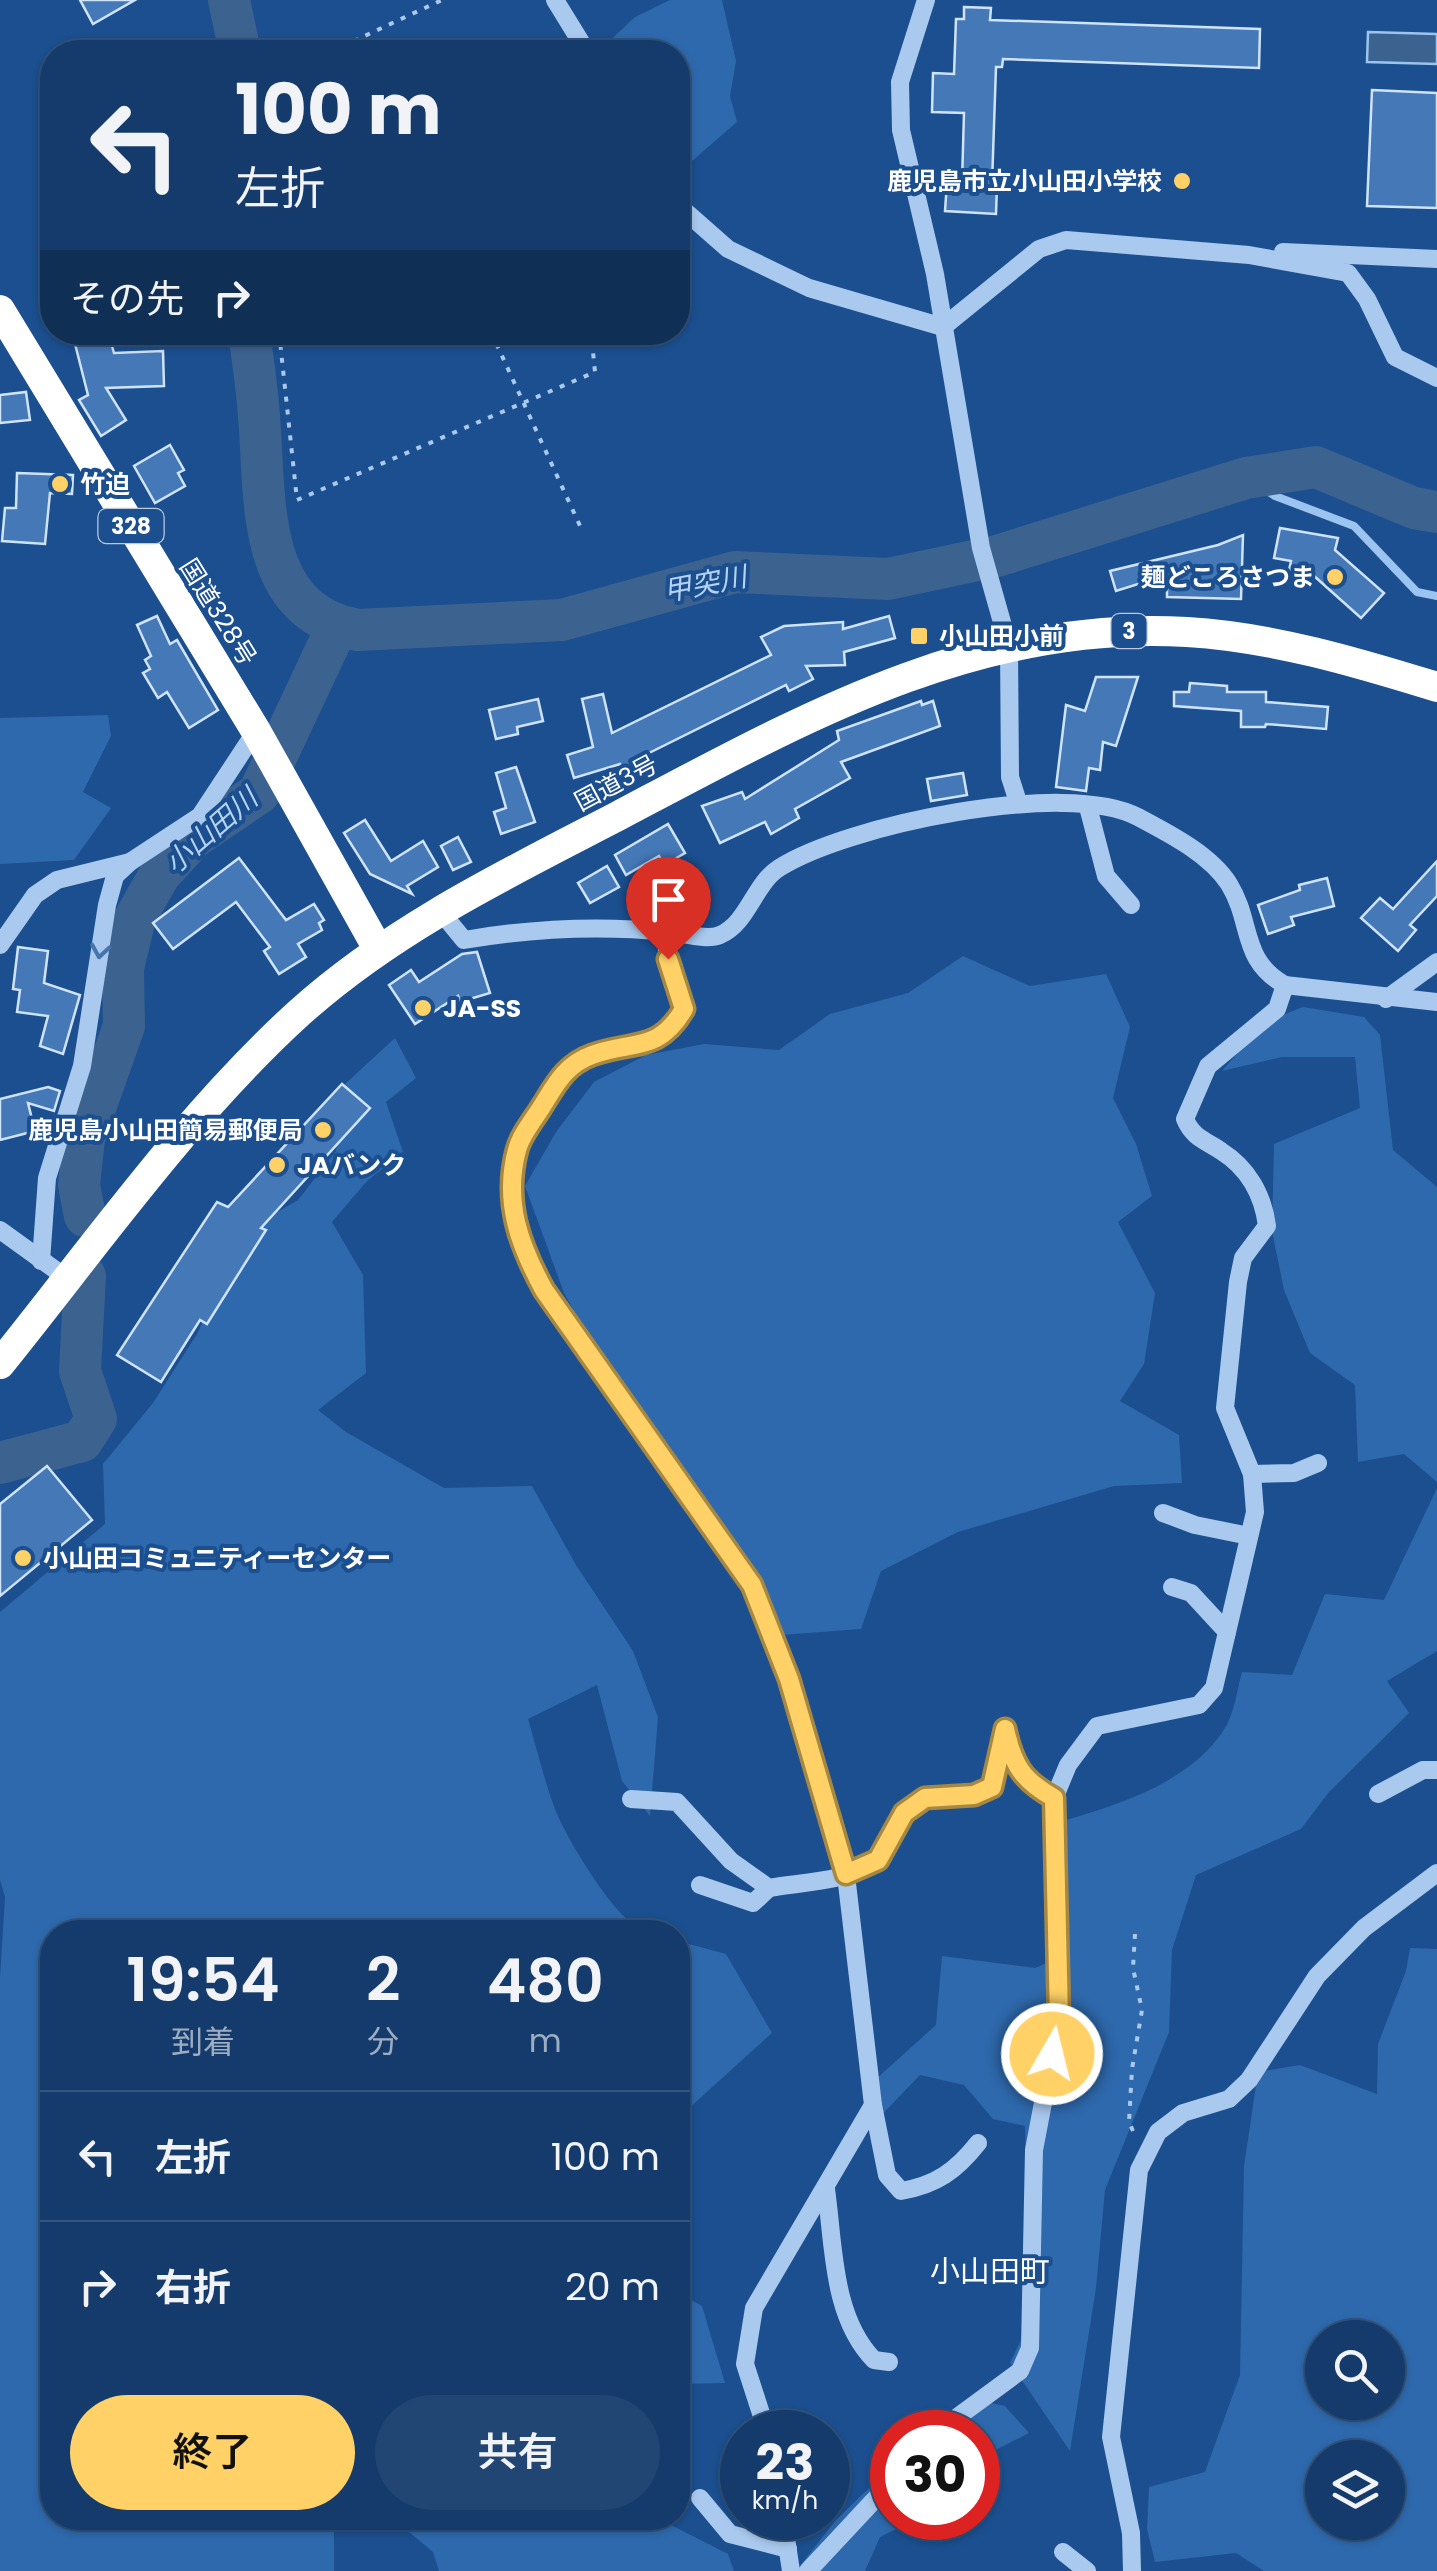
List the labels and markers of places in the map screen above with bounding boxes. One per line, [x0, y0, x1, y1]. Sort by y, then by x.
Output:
place label: 鹿児島市立小山田小学校 [887, 164, 1162, 199]
marker: 鹿児島市立小山田小学校 [1171, 170, 1193, 192]
place label: 竹迫 [80, 467, 130, 502]
marker: 竹迫 [49, 473, 71, 495]
place label: 麺どころさつま [1141, 560, 1315, 595]
marker: 麺どころさつま [1324, 566, 1346, 588]
place label: 小山田小前 [939, 619, 1064, 654]
marker: 小山田小前 [908, 625, 930, 647]
pin [626, 857, 711, 960]
place label: JA-SS [443, 991, 521, 1026]
marker: JA-SS [412, 997, 434, 1019]
place label: 鹿児島小山田簡易郵便局 [28, 1113, 303, 1148]
marker: 鹿児島小山田簡易郵便局 [312, 1119, 334, 1141]
place label: JAバンク [297, 1148, 406, 1183]
marker: JAバンク [266, 1154, 288, 1176]
place label: 小山田コミュニティーセンター [43, 1541, 392, 1576]
marker: 小山田コミュニティーセンター [12, 1547, 34, 1569]

